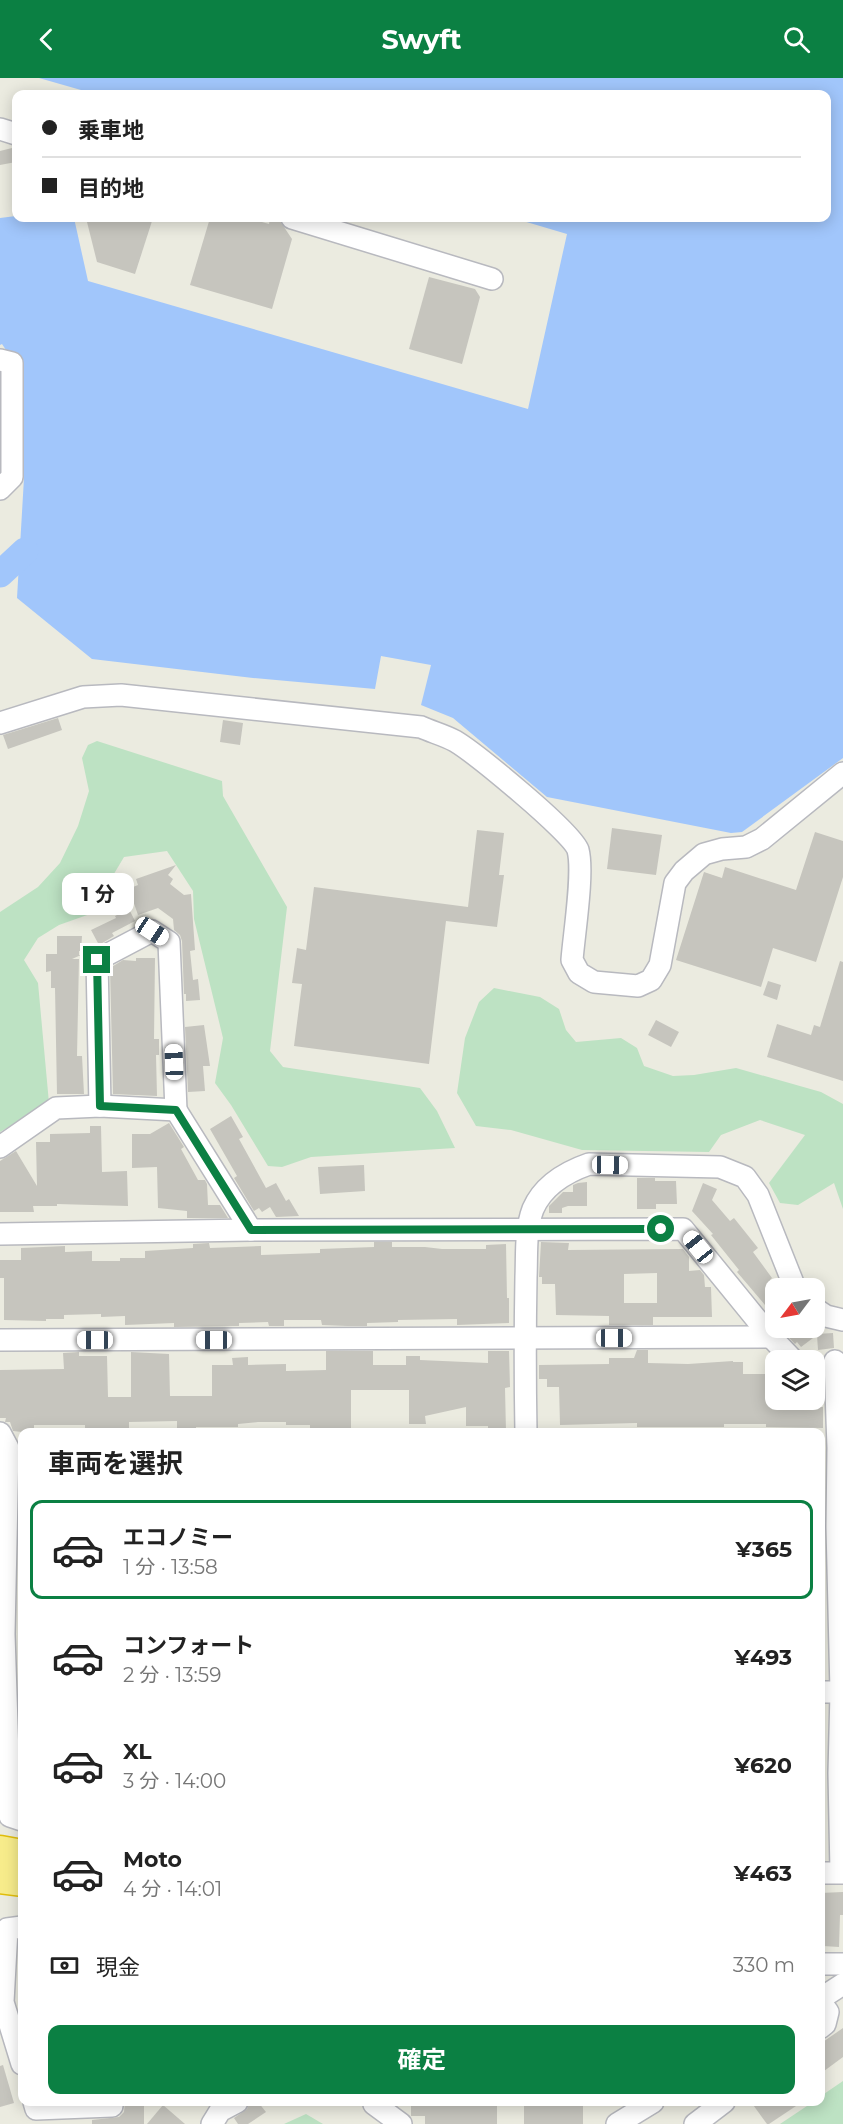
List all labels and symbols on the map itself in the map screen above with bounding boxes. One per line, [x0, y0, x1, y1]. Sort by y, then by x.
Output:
callout: 1 分 [61, 873, 133, 915]
car [132, 914, 172, 948]
route end [83, 946, 110, 973]
car [164, 1044, 184, 1080]
car [592, 1156, 628, 1174]
route start [647, 1215, 674, 1242]
car [680, 1227, 716, 1267]
north arrow [765, 1278, 825, 1338]
car [596, 1329, 632, 1347]
car [77, 1331, 113, 1349]
car [196, 1331, 232, 1349]

